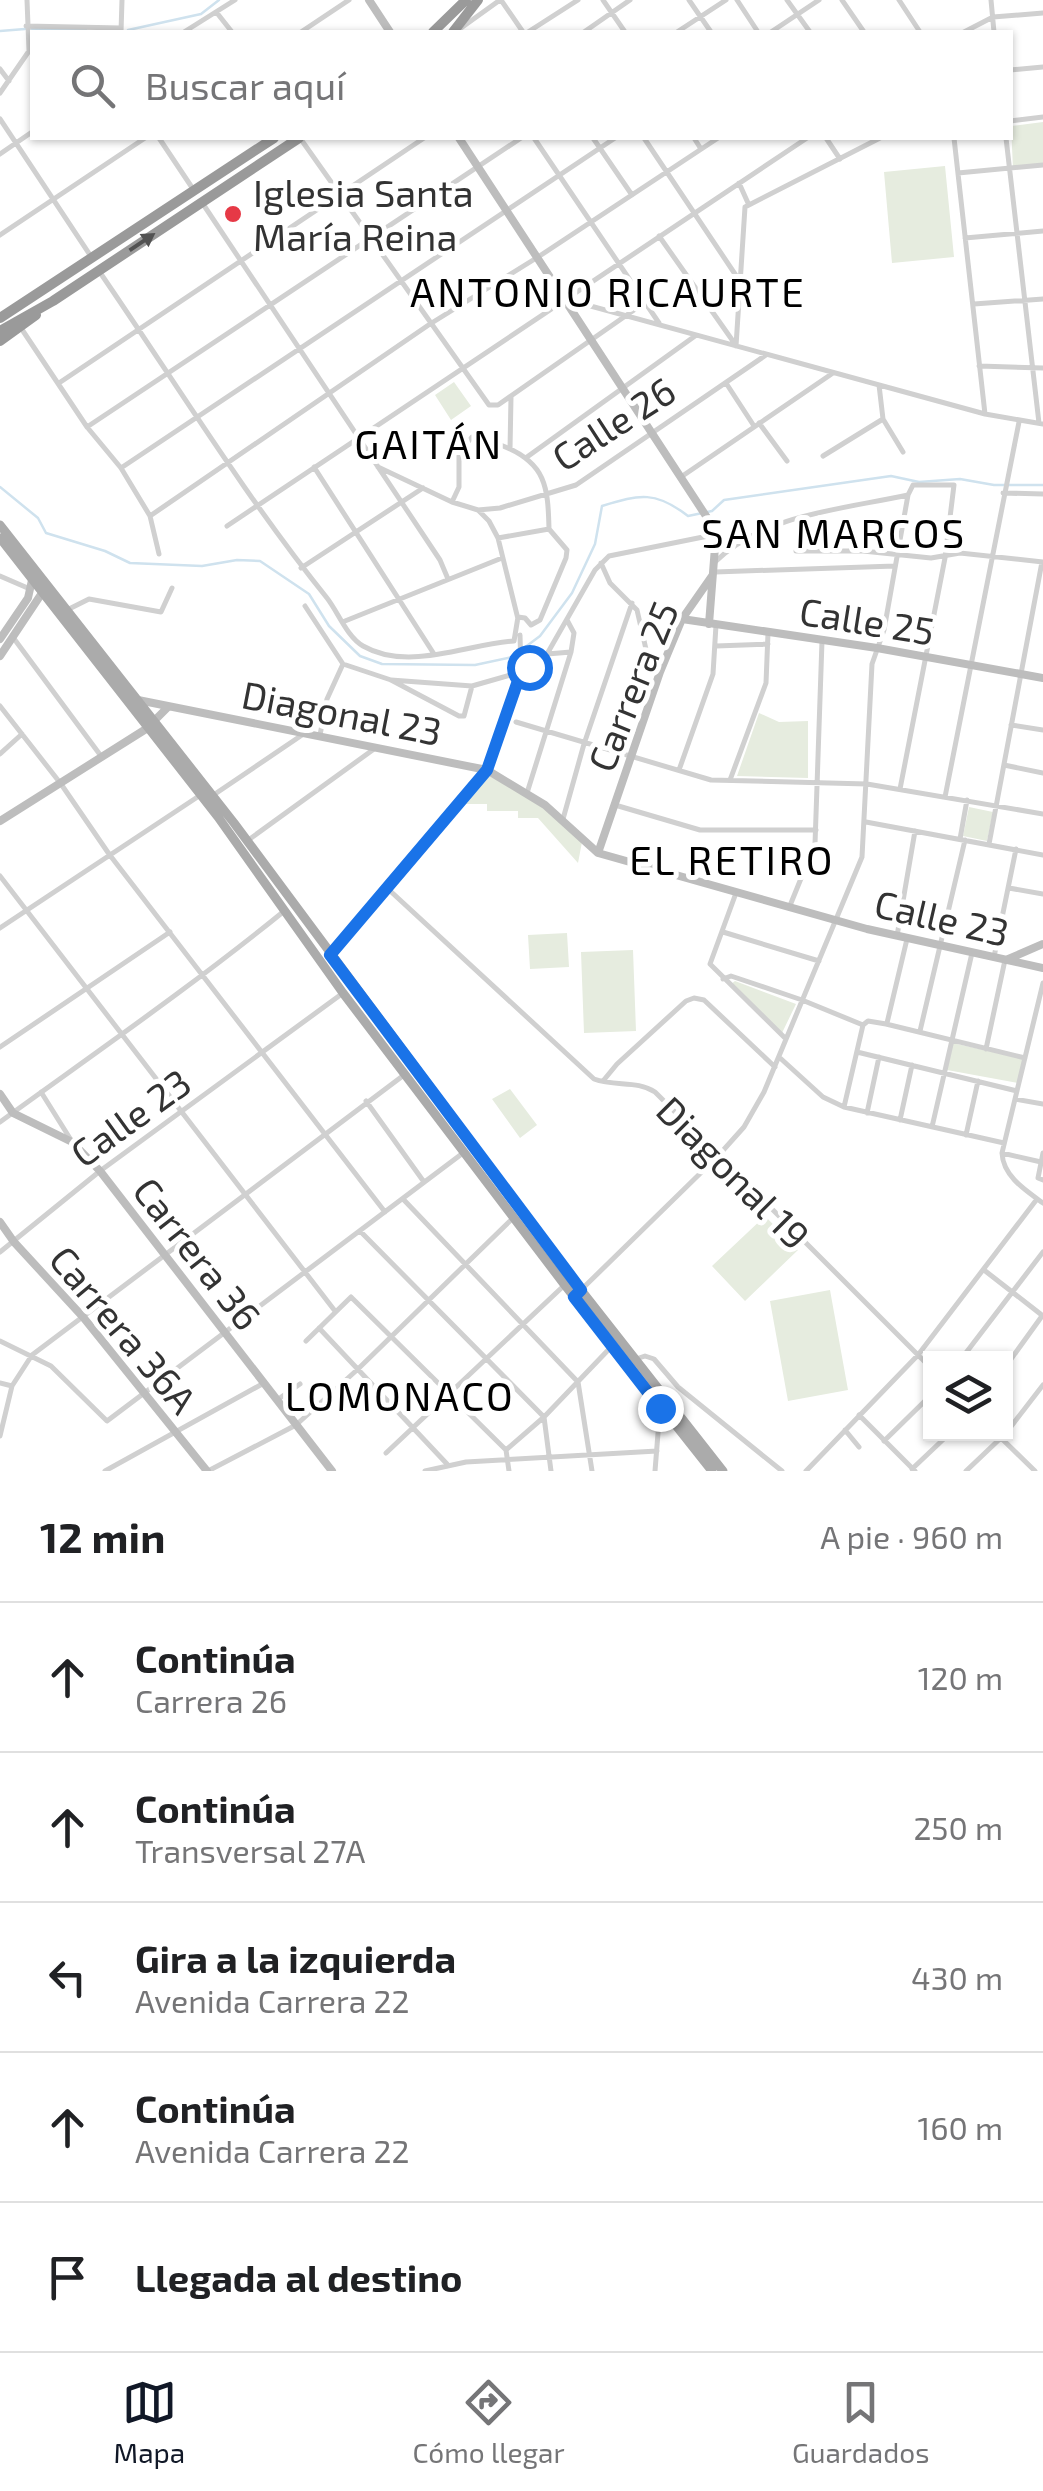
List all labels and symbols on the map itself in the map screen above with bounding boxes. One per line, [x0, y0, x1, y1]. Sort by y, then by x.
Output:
place label: Iglesia Santa María Reina [253, 169, 474, 259]
marker: Iglesia Santa María Reina [222, 203, 244, 225]
one-way arrow [128, 233, 155, 252]
district label: ANTONIO RICAURTE [410, 267, 806, 315]
street label: Calle 26 [543, 366, 683, 480]
district label: GAITÁN [354, 419, 504, 467]
district label: SAN MARCOS [701, 508, 967, 556]
street label: Calle 25 [796, 587, 938, 653]
street label: Carrera 25 [577, 594, 687, 778]
route start [507, 645, 553, 691]
street label: Diagonal 23 [238, 670, 446, 754]
district label: EL RETIRO [629, 835, 835, 883]
street label: Calle 23 [870, 879, 1014, 955]
street label: Calle 23 [61, 1058, 199, 1176]
street label: Diagonal 19 [648, 1086, 820, 1258]
street label: Carrera 36 [124, 1168, 272, 1338]
street label: Carrera 36A [41, 1236, 207, 1422]
district label: LOMONACO [285, 1371, 515, 1419]
route end [638, 1386, 684, 1432]

